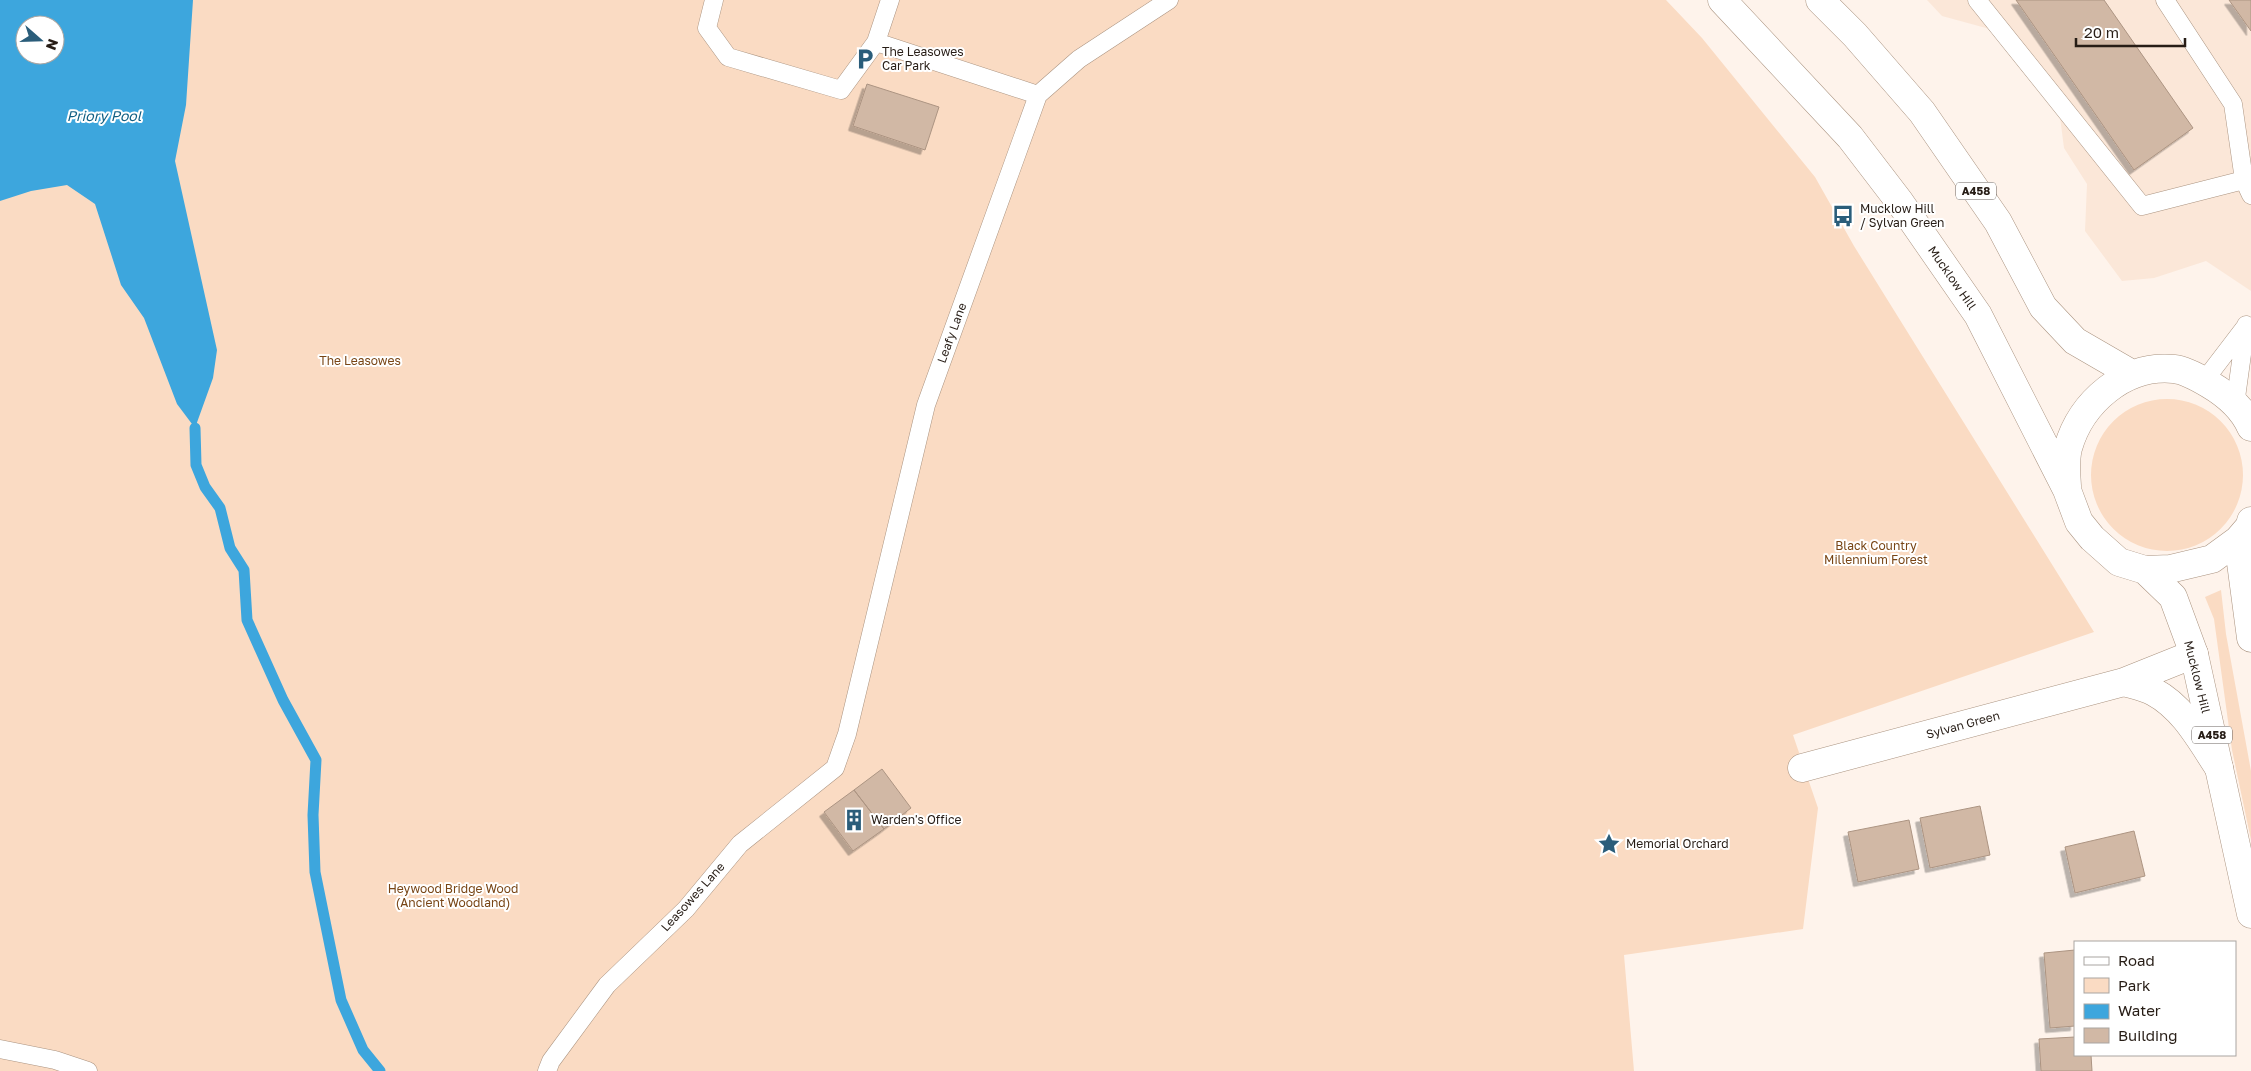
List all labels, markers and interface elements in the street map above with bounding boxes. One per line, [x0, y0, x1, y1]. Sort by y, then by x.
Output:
north arrow [15, 15, 65, 65]
scale bar [2076, 15, 2185, 47]
text: 20 m [2084, 23, 2119, 41]
text: N [43, 37, 62, 53]
place label: The Leasowes Car Park [882, 44, 964, 73]
parking icon: The Leasowes Car Park [852, 46, 878, 72]
water label: Priory Pool [67, 107, 142, 124]
road number: A458 [1956, 182, 1996, 200]
place label: Mucklow Hill / Sylvan Green [1860, 201, 1944, 230]
bus stop icon: Mucklow Hill / Sylvan Green [1830, 203, 1856, 229]
street label: Mucklow Hill [1925, 243, 1980, 313]
street label: Leafy Lane [934, 301, 969, 365]
park label: The Leasowes [319, 353, 401, 368]
park label: Black Country Millennium Forest [1824, 538, 1928, 567]
street label: Mucklow Hill [2181, 639, 2214, 715]
street label: Sylvan Green [1924, 707, 2001, 742]
road number: A458 [2192, 726, 2232, 744]
building icon: Warden's Office [841, 807, 867, 833]
place label: Warden's Office [871, 812, 961, 827]
place icon: Memorial Orchard [1596, 831, 1622, 857]
place label: Memorial Orchard [1626, 836, 1729, 851]
street label: Leasowes Lane [658, 859, 728, 934]
park label: Heywood Bridge Wood (Ancient Woodland) [388, 881, 518, 910]
legend [2074, 941, 2236, 1056]
text: Road [2118, 951, 2155, 969]
text: Park [2118, 976, 2151, 994]
text: Water [2118, 1001, 2161, 1019]
text: Building [2118, 1026, 2178, 1044]

